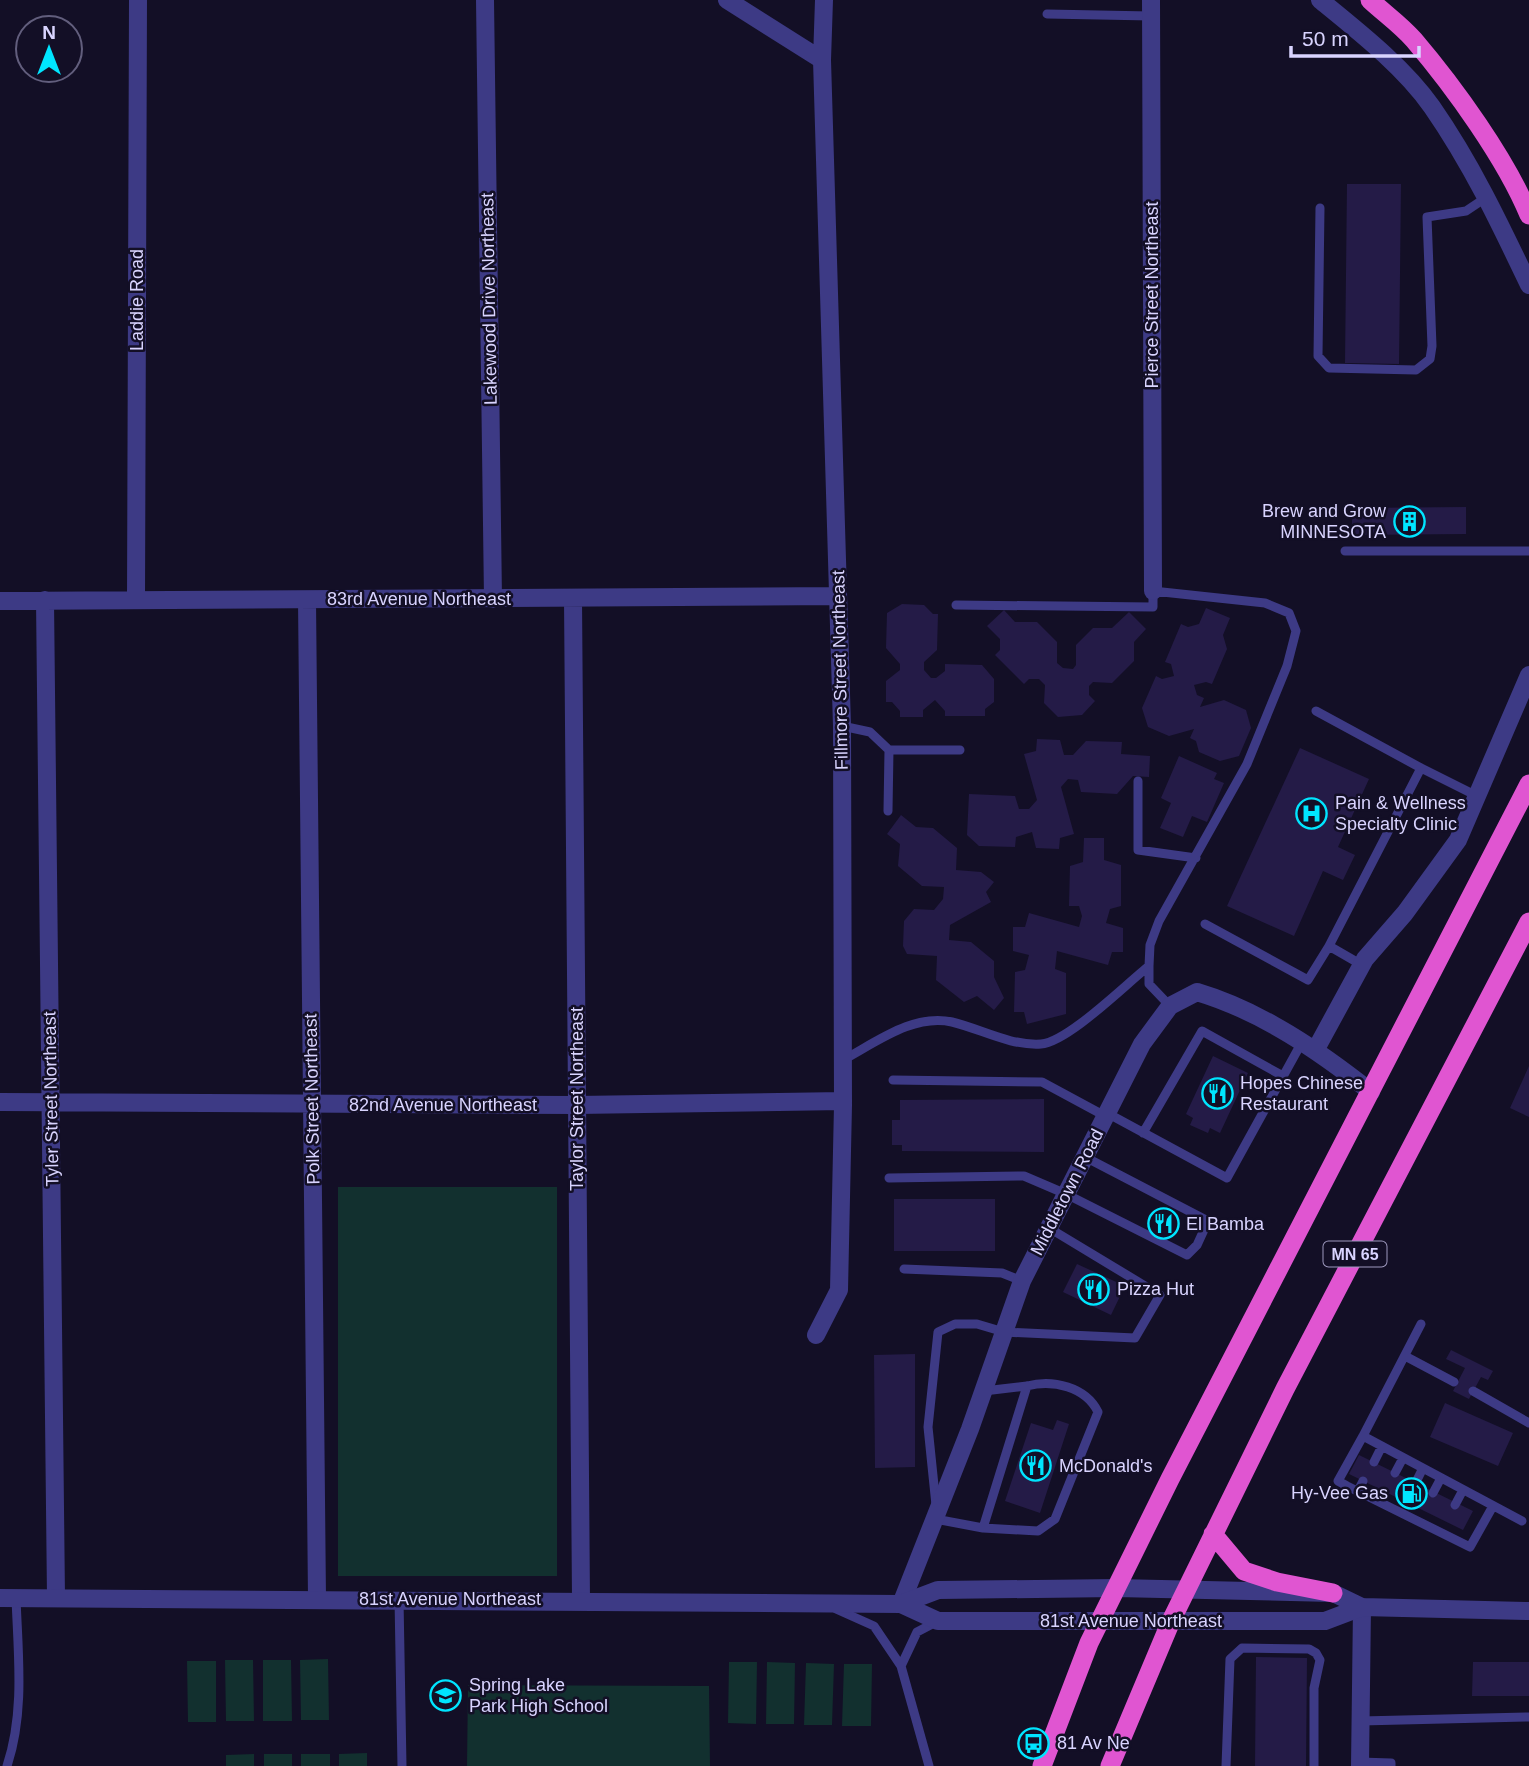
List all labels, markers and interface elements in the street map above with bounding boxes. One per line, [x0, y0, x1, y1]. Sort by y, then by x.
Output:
north arrow [14, 14, 84, 84]
scale bar [1291, 14, 1419, 58]
text: N [42, 22, 56, 43]
text: 50 m [1302, 27, 1349, 50]
street label: Lakewood Drive Northeast [477, 193, 501, 405]
street label: Pierce Street Northeast [1142, 201, 1162, 389]
street label: Laddie Road [127, 249, 147, 351]
place label: Brew and Grow MINNESOTA [1262, 501, 1387, 542]
building icon: Brew and Grow MINNESOTA [1392, 504, 1426, 538]
street label: Fillmore Street Northeast [828, 570, 852, 770]
street label: 83rd Avenue Northeast [327, 589, 511, 609]
place label: Pain & Wellness Specialty Clinic [1335, 793, 1466, 834]
hospital icon: Pain & Wellness Specialty Clinic [1295, 796, 1329, 830]
street label: Taylor Street Northeast [567, 1007, 587, 1191]
street label: Tyler Street Northeast [39, 1011, 63, 1187]
street label: Polk Street Northeast [301, 1013, 323, 1185]
place label: Hopes Chinese Restaurant [1240, 1073, 1363, 1114]
restaurant icon: Hopes Chinese Restaurant [1200, 1076, 1234, 1110]
street label: 82nd Avenue Northeast [349, 1095, 537, 1115]
street label: Middletown Road [1027, 1126, 1107, 1258]
restaurant icon: El Bamba [1146, 1207, 1180, 1241]
place label: El Bamba [1186, 1214, 1265, 1234]
road number: MN 65 [1324, 1242, 1386, 1266]
restaurant icon: Pizza Hut [1077, 1272, 1111, 1306]
place label: Pizza Hut [1117, 1279, 1194, 1299]
restaurant icon: McDonald's [1019, 1449, 1053, 1483]
place label: McDonald's [1059, 1456, 1152, 1476]
fuel station icon: Hy-Vee Gas [1394, 1476, 1428, 1510]
place label: Hy-Vee Gas [1291, 1483, 1388, 1503]
street label: 81st Avenue Northeast [359, 1589, 541, 1609]
street label: 81st Avenue Northeast [1040, 1611, 1222, 1631]
place label: Spring Lake Park High School [469, 1675, 608, 1716]
school or university icon: Spring Lake Park High School [429, 1678, 463, 1712]
bus stop icon: 81 Av Ne [1017, 1726, 1051, 1760]
place label: 81 Av Ne [1057, 1733, 1130, 1753]

